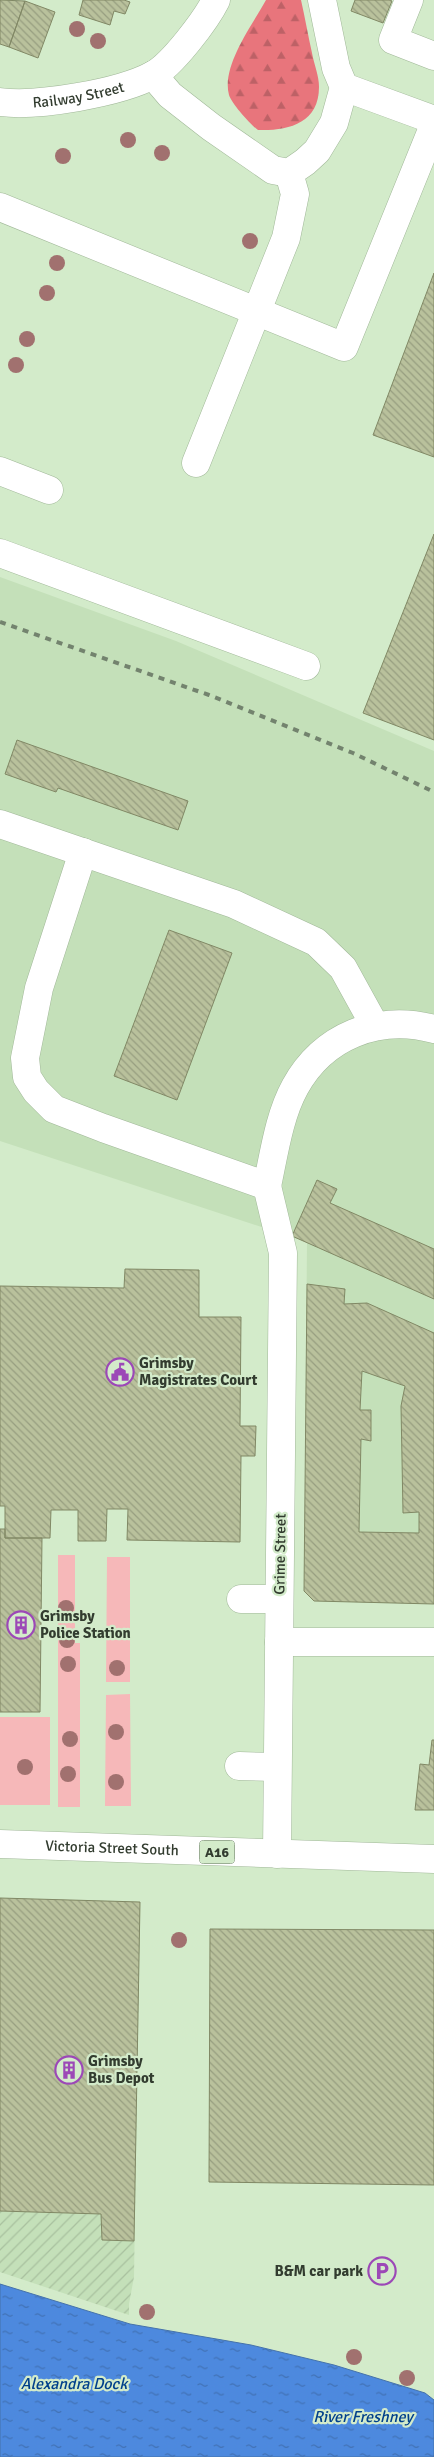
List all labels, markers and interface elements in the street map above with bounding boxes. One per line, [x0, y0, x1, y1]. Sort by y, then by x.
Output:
street label: Railway Street [32, 78, 126, 112]
place label: Grimsby Magistrates Court [139, 1354, 258, 1389]
public building icon: Grimsby Magistrates Court [105, 1357, 135, 1387]
street label: Grime Street [270, 1513, 290, 1595]
place label: Grimsby Police Station [40, 1607, 131, 1642]
building icon: Grimsby Police Station [6, 1610, 36, 1640]
street label: Victoria Street South [45, 1837, 179, 1859]
road number: A16 [200, 1840, 234, 1864]
place label: Grimsby Bus Depot [88, 2052, 155, 2087]
building icon: Grimsby Bus Depot [54, 2055, 84, 2085]
parking icon: B&M car park [367, 2256, 397, 2286]
place label: B&M car park [275, 2262, 363, 2280]
water label: Alexandra Dock [21, 2374, 129, 2394]
water label: River Freshney [313, 2407, 415, 2427]

